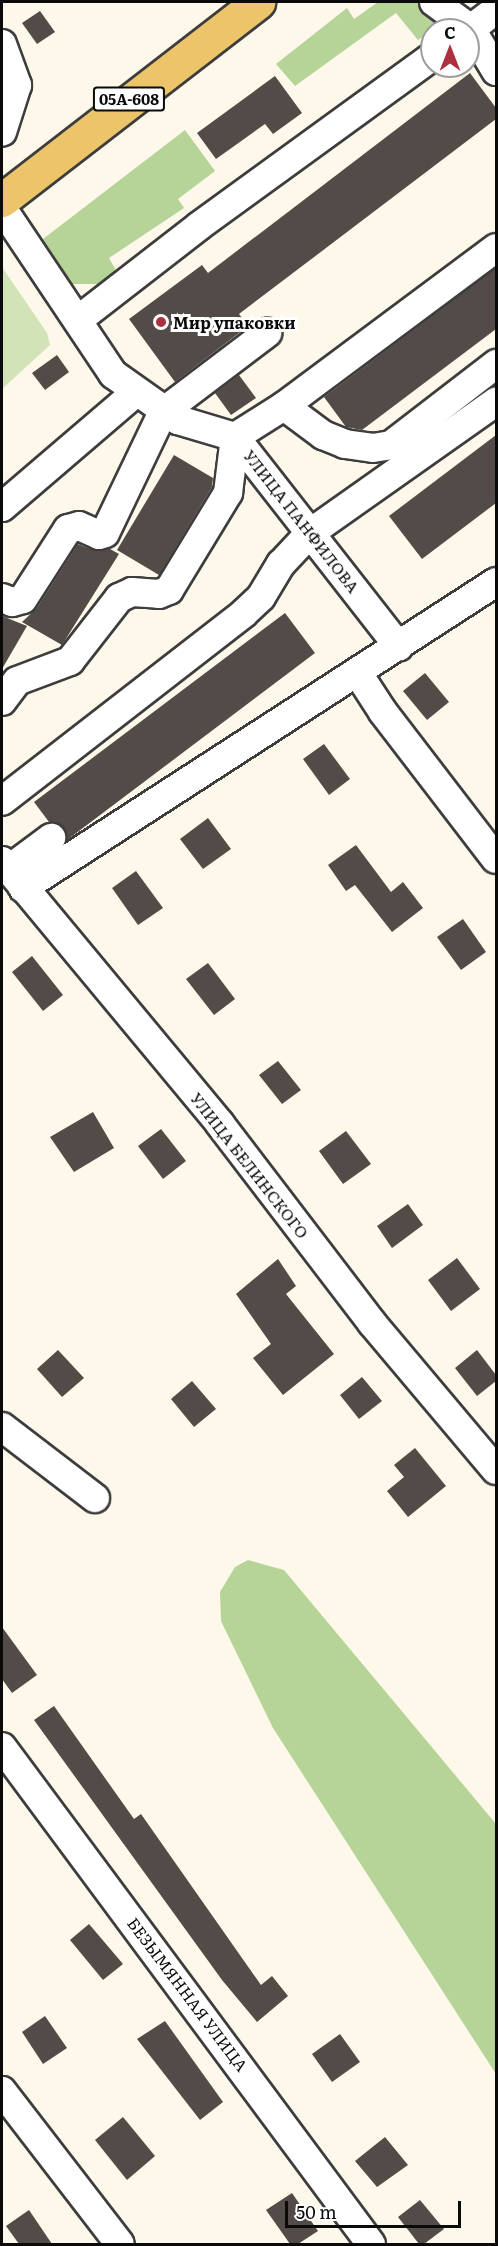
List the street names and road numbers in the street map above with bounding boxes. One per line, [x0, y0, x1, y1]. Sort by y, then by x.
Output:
road number: 05А-608 [92, 87, 166, 111]
street label: УЛИЦА ПАНФИЛОВА [240, 446, 364, 596]
street label: УЛИЦА БЕЛИНСКОГО [187, 1088, 313, 1242]
street label: БЕЗЫМЯННАЯ УЛИЦА [124, 1913, 252, 2075]

